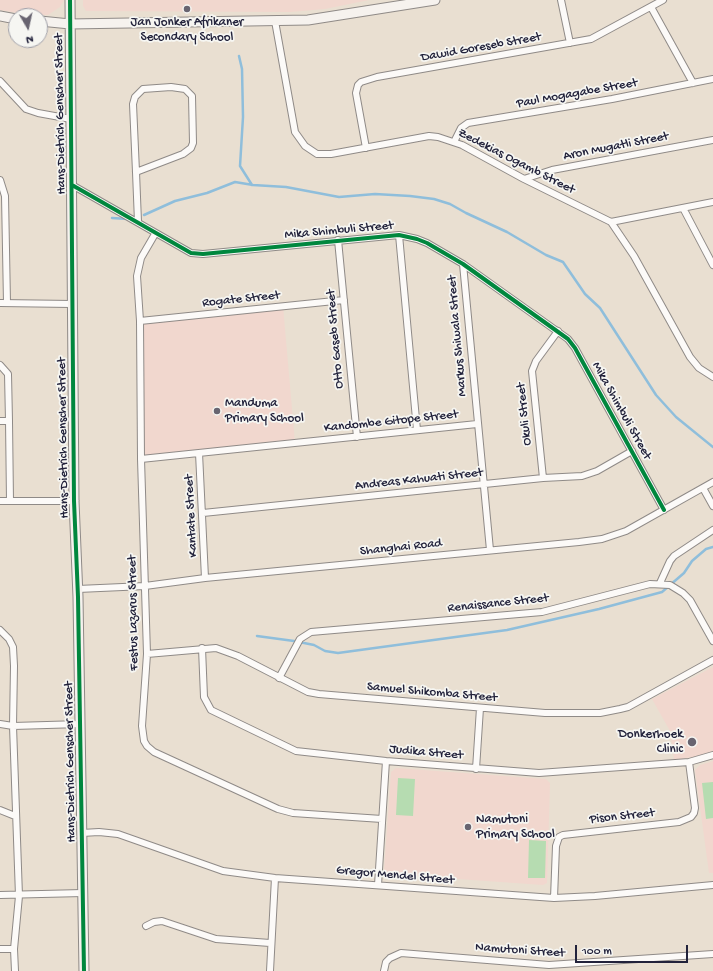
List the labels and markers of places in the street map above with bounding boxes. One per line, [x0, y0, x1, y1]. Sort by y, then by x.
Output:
marker: Jan Jonker Afrikaner Secondary School [182, 4, 192, 14]
place label: Jan Jonker Afrikaner Secondary School [131, 15, 243, 46]
place label: Manduma Primary School [225, 396, 304, 427]
marker: Manduma Primary School [212, 406, 222, 416]
place label: Donkerhoek Clinic [618, 727, 683, 758]
marker: Donkerhoek Clinic [686, 736, 698, 748]
place label: Namutoni Primary School [476, 812, 555, 843]
marker: Namutoni Primary School [463, 822, 473, 832]

